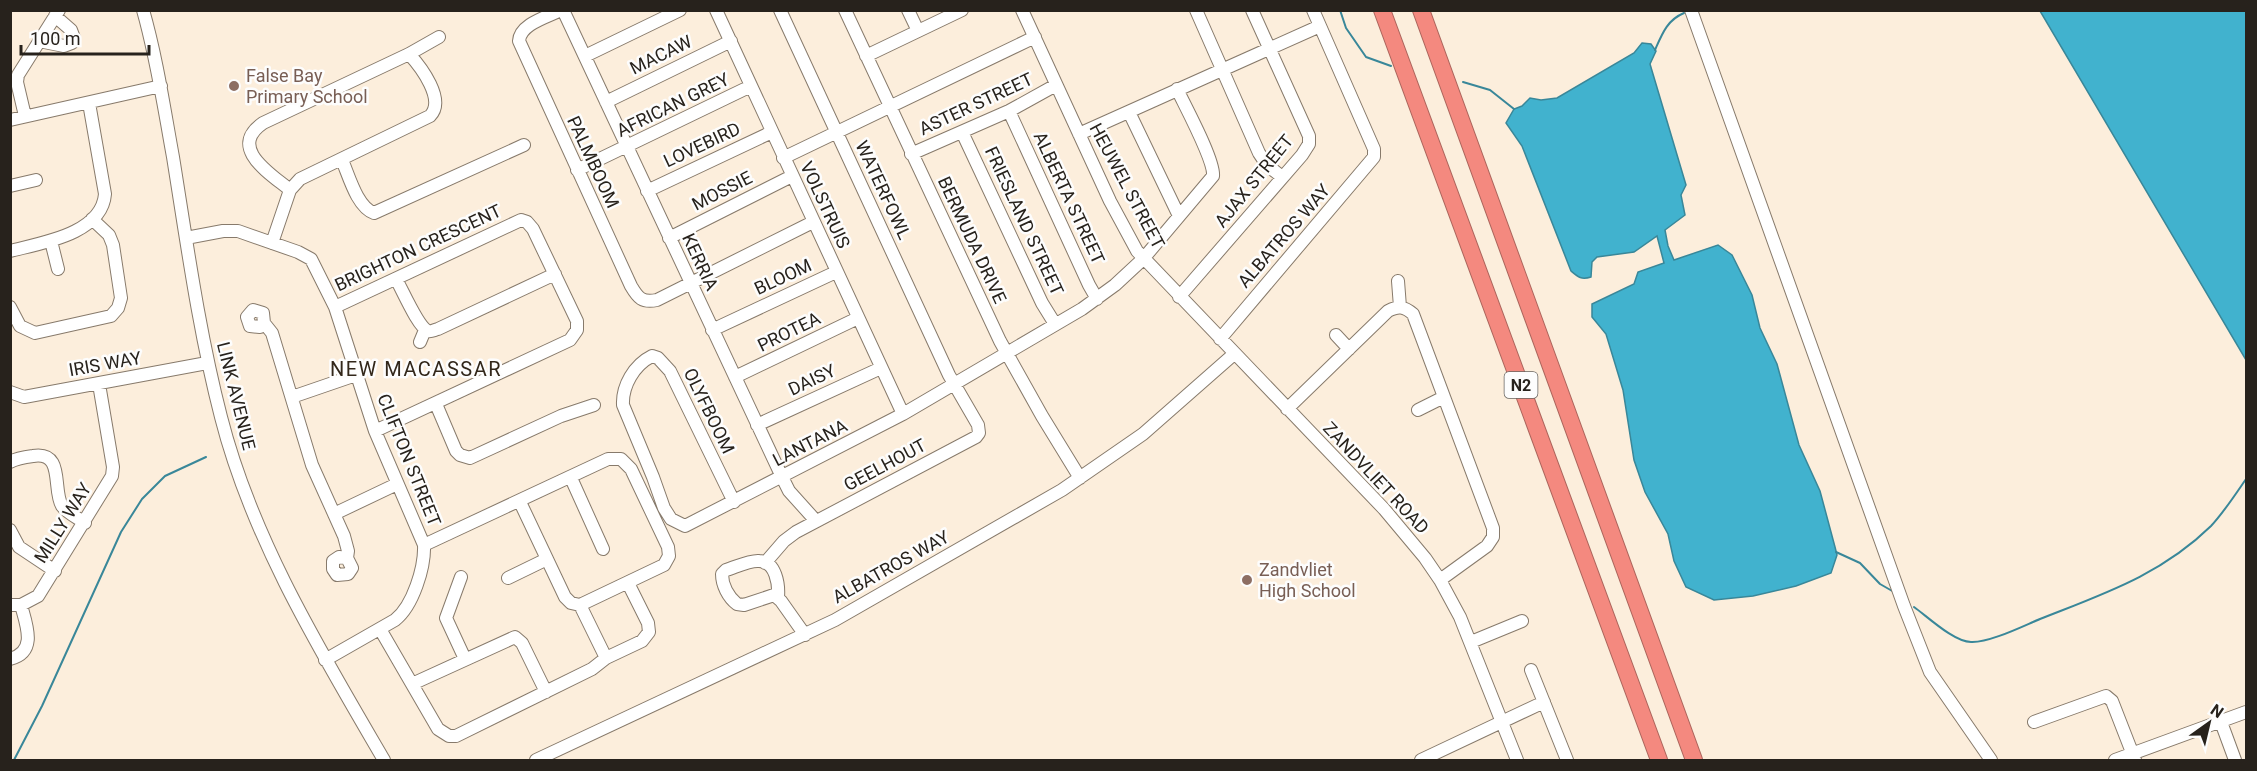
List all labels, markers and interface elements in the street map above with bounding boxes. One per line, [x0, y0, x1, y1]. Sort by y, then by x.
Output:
scale bar [21, 18, 148, 56]
text: 100 m [30, 28, 81, 49]
street label: MACAW [626, 31, 695, 79]
place label: False Bay Primary School [246, 65, 368, 107]
street label: AFRICAN GREY [613, 68, 733, 141]
street label: ASTER STREET [916, 68, 1036, 139]
marker: False Bay Primary School [227, 79, 241, 93]
street label: PALMBOOM [563, 112, 624, 211]
street label: LOVEBIRD [660, 118, 743, 171]
street label: HEUWEL STREET [1086, 119, 1169, 252]
street label: ALBERTA STREET [1030, 128, 1109, 267]
street label: AJAX STREET [1210, 130, 1297, 231]
street label: WATERFOWL [851, 137, 916, 243]
street label: FRIESLAND STREET [981, 143, 1068, 299]
street label: VOLSTRUIS [796, 158, 855, 252]
street label: MOSSIE [688, 167, 755, 215]
street label: BERMUDA DRIVE [934, 173, 1011, 306]
street label: ALBATROS WAY [1233, 180, 1334, 292]
street label: BRIGHTON CRESCENT [331, 200, 505, 295]
street label: KERRIA [678, 230, 723, 294]
street label: BLOOM [751, 254, 815, 299]
street label: PROTEA [754, 307, 824, 356]
street label: LINK AVENUE [213, 340, 260, 452]
street label: IRIS WAY [67, 347, 143, 380]
district label: NEW MACASSAR [330, 357, 502, 381]
street label: DAISY [785, 359, 839, 400]
street label: OLYFBOOM [680, 365, 739, 457]
road number: N2 [1504, 372, 1538, 398]
street label: CLIFTON STREET [373, 391, 446, 529]
street label: LANTANA [769, 415, 851, 470]
street label: ZANDVLIET ROAD [1319, 417, 1434, 538]
street label: GEELHOUT [840, 434, 930, 495]
street label: MILLY WAY [30, 479, 96, 567]
street label: ALBATROS WAY [829, 526, 953, 607]
place label: Zandvliet High School [1259, 559, 1356, 601]
marker: Zandvliet High School [1240, 573, 1254, 587]
north arrow [2179, 693, 2239, 753]
text: N [2207, 700, 2227, 722]

